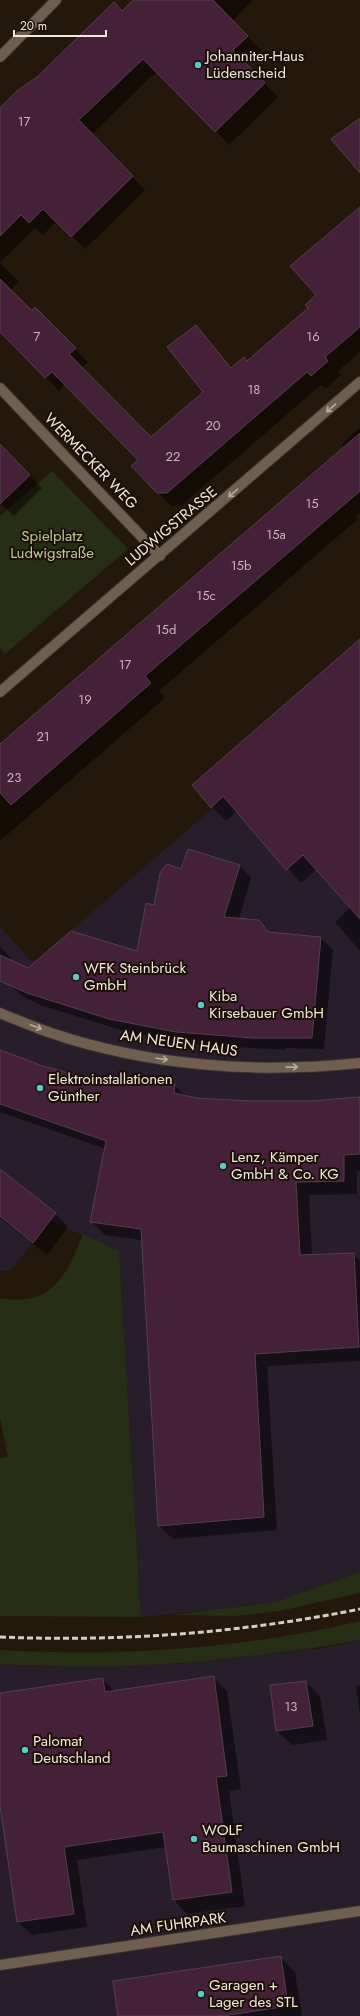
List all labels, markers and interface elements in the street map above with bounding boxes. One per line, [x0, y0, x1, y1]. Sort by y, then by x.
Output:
scale bar [14, 12, 106, 38]
text: 20 m [20, 17, 47, 35]
place label: Johanniter-Haus Lüdenscheid [204, 45, 304, 84]
marker: Johanniter-Haus Lüdenscheid [193, 60, 203, 70]
house number: 17 [18, 112, 31, 131]
house number: 7 [34, 327, 41, 346]
house number: 16 [306, 327, 320, 346]
house number: 18 [248, 380, 260, 399]
one-way arrow [325, 404, 336, 413]
street label: WERMECKER WEG [39, 408, 143, 514]
house number: 20 [205, 416, 221, 435]
house number: 22 [166, 447, 180, 466]
street label: LUDWIGSTRASSE [120, 481, 222, 571]
one-way arrow [227, 489, 238, 498]
house number: 15 [305, 494, 319, 513]
park label: Spielplatz Ludwigstraße [10, 525, 94, 564]
house number: 15a [266, 525, 286, 544]
house number: 15b [231, 556, 251, 575]
house number: 15c [196, 586, 216, 605]
house number: 15d [156, 620, 176, 639]
house number: 17 [119, 655, 132, 674]
house number: 19 [78, 690, 92, 709]
house number: 21 [36, 727, 50, 746]
house number: 23 [7, 768, 21, 787]
place label: WFK Steinbrück GmbH [84, 957, 186, 996]
marker: WFK Steinbrück GmbH [71, 972, 81, 982]
place label: Kiba Kirsebauer GmbH [209, 985, 324, 1024]
marker: Kiba Kirsebauer GmbH [196, 1000, 206, 1010]
one-way arrow [30, 1024, 42, 1032]
street label: AM NEUEN HAUS [119, 1024, 239, 1062]
one-way arrow [155, 1055, 168, 1063]
one-way arrow [285, 1063, 298, 1071]
place label: Elektroinstallationen Günther [48, 1068, 173, 1107]
marker: Elektroinstallationen Günther [35, 1083, 45, 1093]
place label: Lenz, Kämper GmbH & Co. KG [231, 1146, 339, 1185]
marker: Lenz, Kämper GmbH & Co. KG [218, 1161, 228, 1171]
house number: 13 [285, 1697, 297, 1716]
place label: Palomat Deutschland [33, 1730, 111, 1769]
marker: Palomat Deutschland [20, 1745, 30, 1755]
place label: WOLF Baumaschinen GmbH [202, 1819, 340, 1858]
marker: WOLF Baumaschinen GmbH [189, 1834, 199, 1844]
street label: AM FUHRPARK [129, 1906, 228, 1942]
place label: Garagen + Lager des STL [209, 1974, 298, 2013]
marker: Garagen + Lager des STL [196, 1989, 206, 1999]

